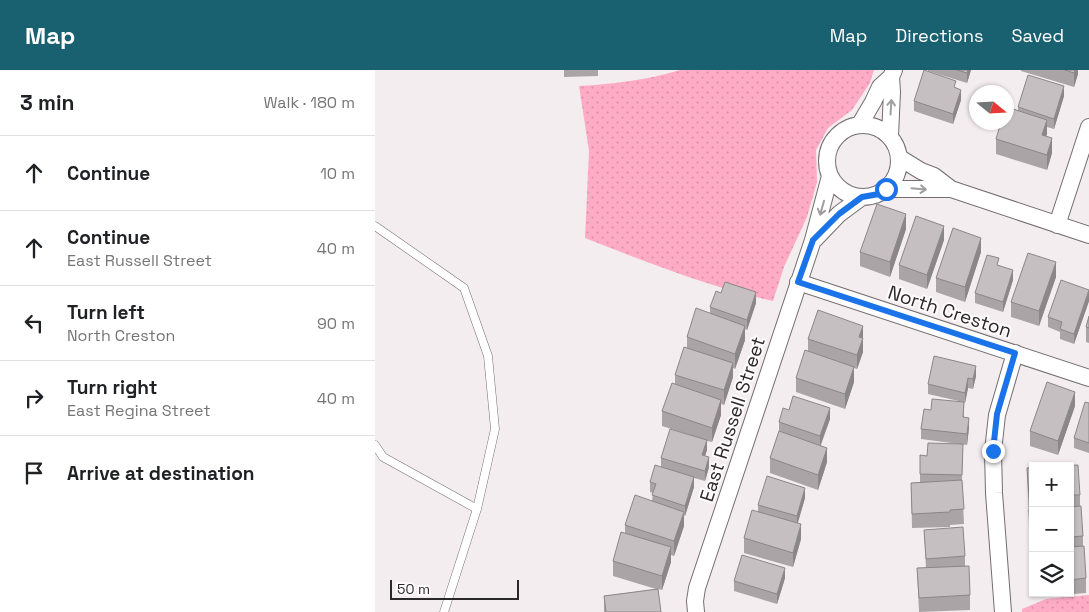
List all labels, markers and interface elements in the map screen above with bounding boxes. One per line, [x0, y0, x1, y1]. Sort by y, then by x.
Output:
text: Map [25, 20, 75, 51]
text: Map [830, 24, 867, 47]
text: Directions [895, 24, 984, 47]
text: Saved [1012, 24, 1064, 47]
north arrow [969, 85, 1014, 130]
text: 3 min [20, 89, 75, 116]
text: Walk · 180 m [263, 92, 355, 113]
one-way arrow [886, 99, 896, 115]
icon: ahead [20, 159, 48, 187]
text: Continue [67, 161, 150, 186]
text: 10 m [320, 163, 355, 184]
route start [875, 178, 898, 201]
one-way arrow [910, 184, 926, 194]
one-way arrow [817, 200, 827, 216]
text: Continue [67, 225, 150, 250]
icon: ahead [20, 234, 48, 262]
text: 40 m [317, 238, 355, 259]
text: East Russell Street [67, 250, 212, 271]
street label: North Creston [885, 280, 1015, 343]
text: Turn left [67, 300, 145, 325]
icon: left [20, 309, 48, 337]
text: 90 m [317, 313, 355, 334]
text: North Creston [67, 325, 175, 346]
street label: East Russell Street [694, 333, 771, 505]
text: Turn right [67, 375, 157, 400]
icon: right [20, 384, 48, 412]
text: 40 m [317, 388, 355, 409]
text: East Regina Street [67, 400, 211, 421]
route end [982, 440, 1005, 463]
icon: arrive [20, 459, 48, 487]
text: Arrive at destination [67, 461, 255, 486]
map controls [1029, 462, 1074, 597]
button: + [1029, 462, 1074, 507]
button: − [1029, 507, 1074, 552]
button: layers [1029, 552, 1074, 597]
scale bar [390, 577, 519, 600]
text: 50 m [397, 580, 430, 598]

